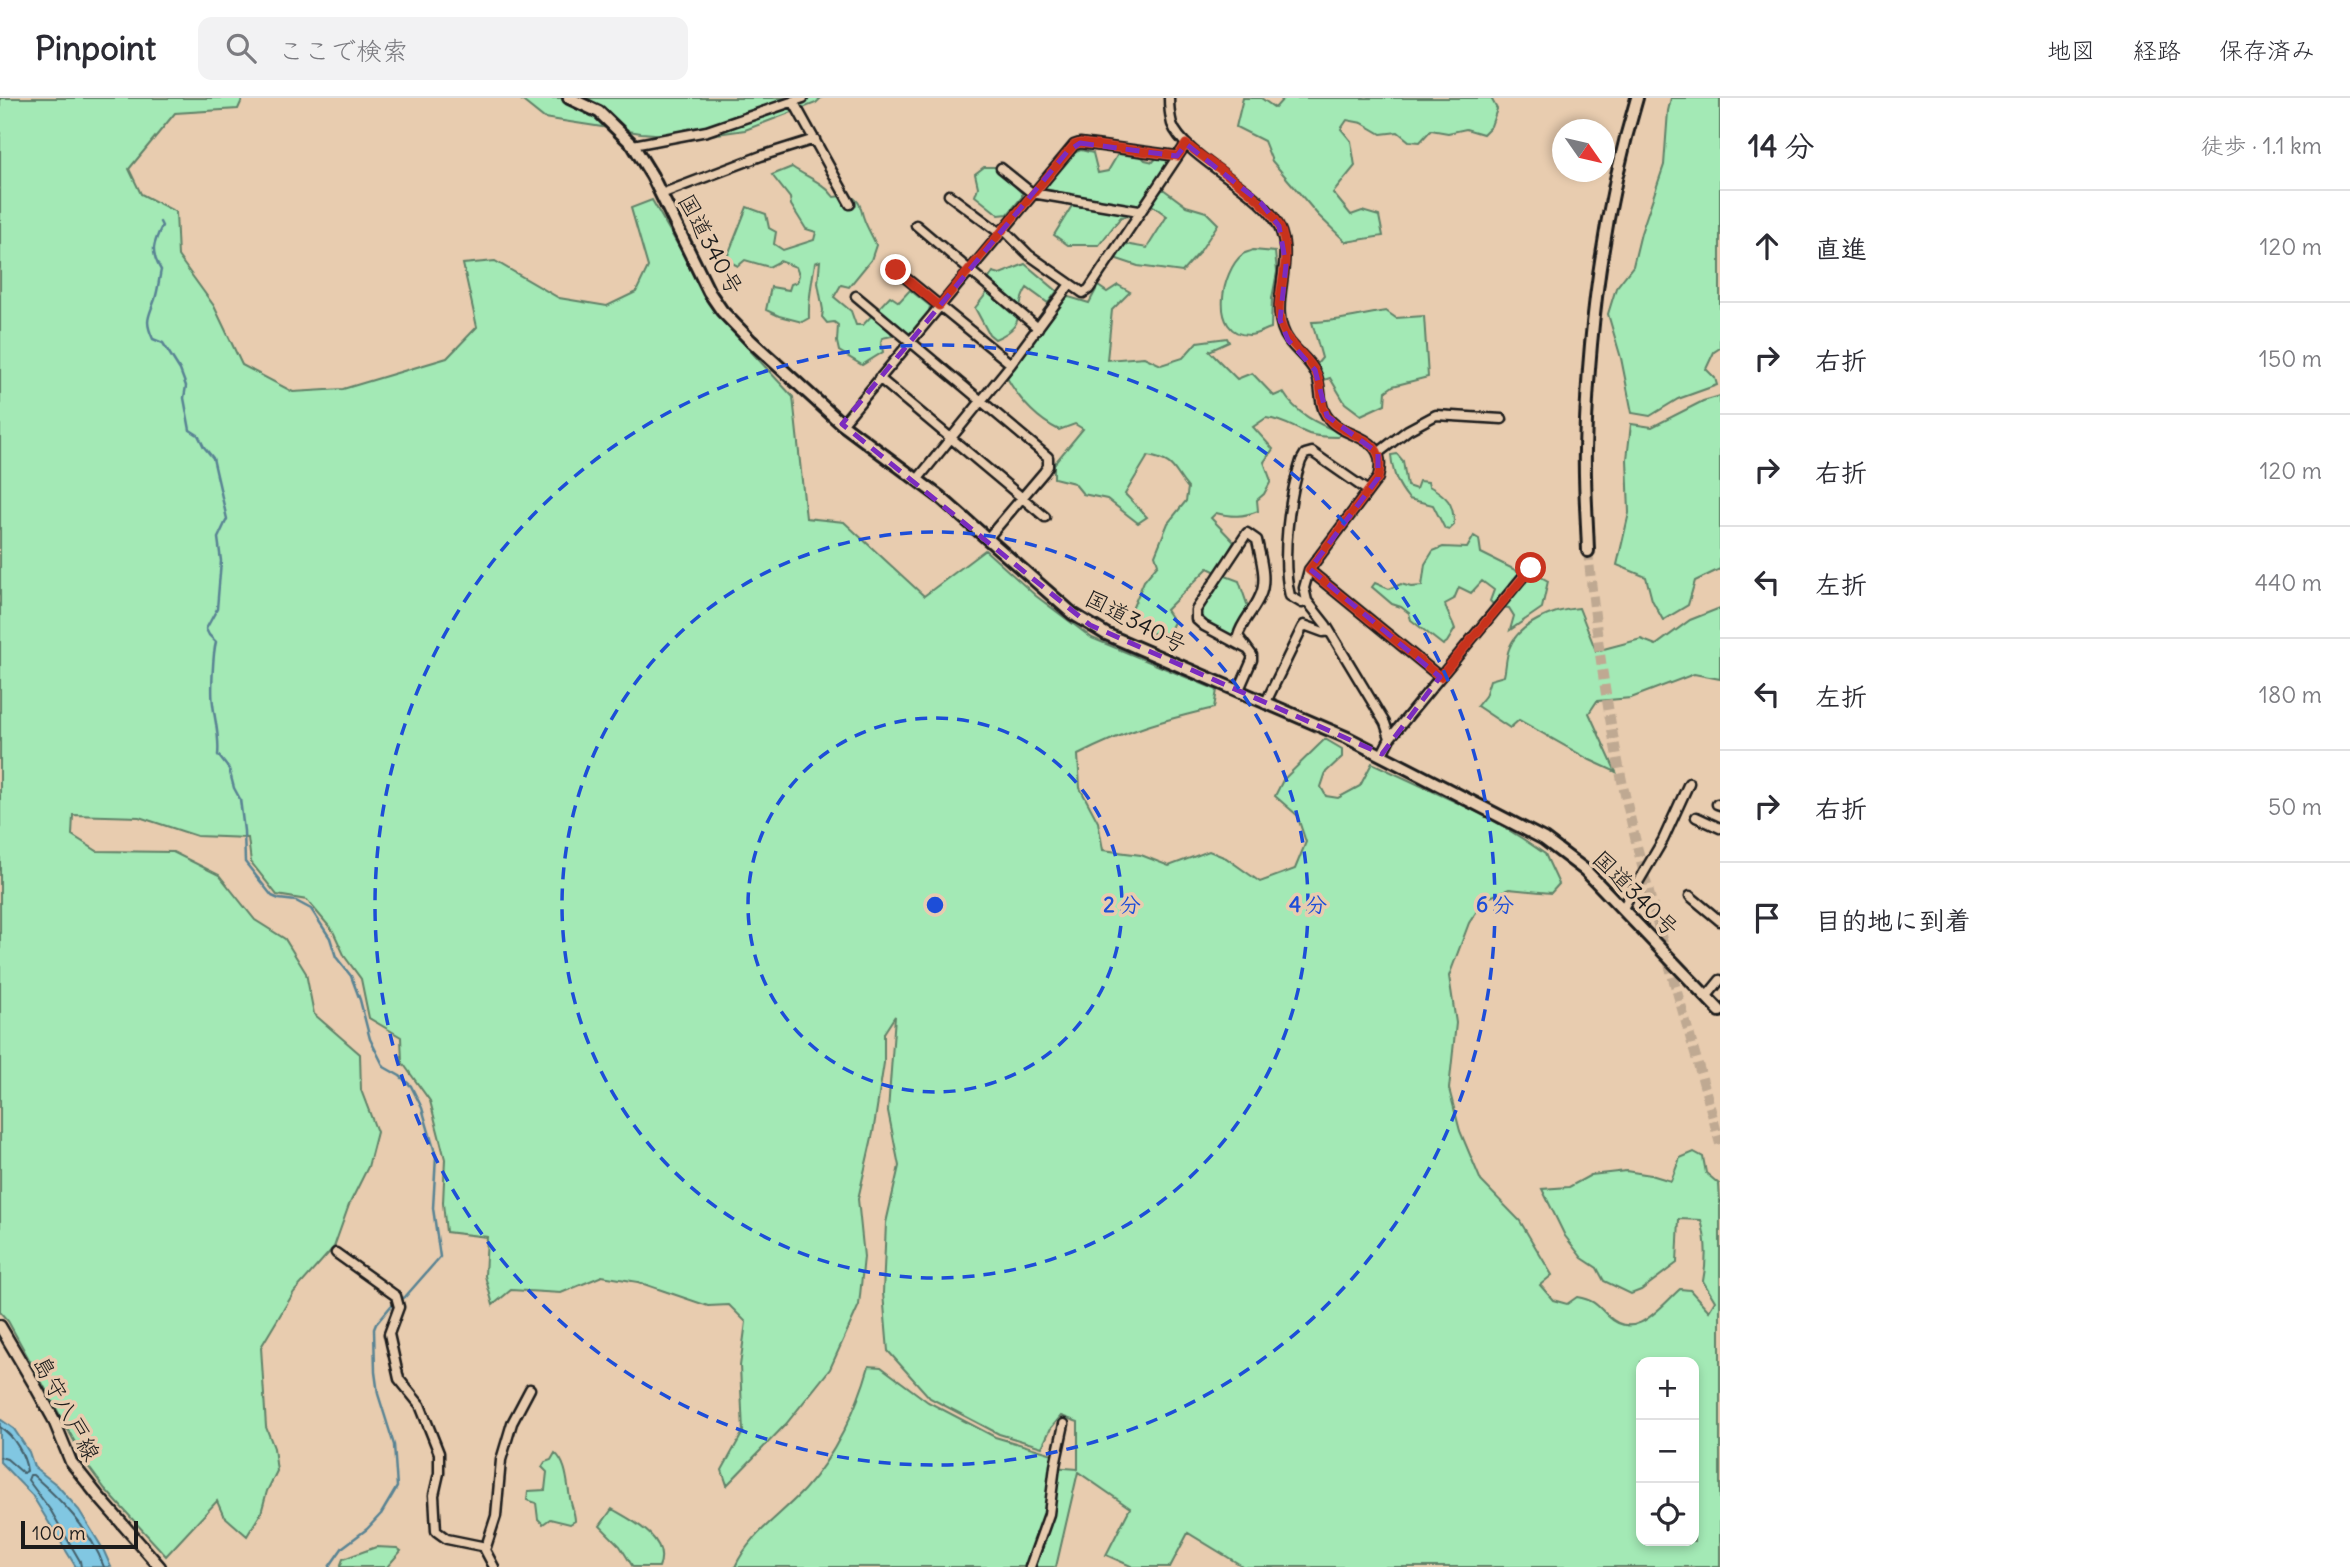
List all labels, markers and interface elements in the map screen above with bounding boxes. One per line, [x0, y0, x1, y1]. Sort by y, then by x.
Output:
search box [198, 17, 688, 80]
text: Pinpoint [35, 27, 156, 69]
icon: search [222, 29, 260, 67]
text: ここで検索 [278, 34, 408, 67]
text: 地図 [2047, 35, 2095, 65]
text: 経路 [2133, 35, 2181, 65]
text: 保存済み [2219, 35, 2315, 65]
north arrow [1552, 119, 1615, 182]
text: 14 分 [1748, 127, 1814, 165]
text: 徒歩 · 1.1 km [2200, 131, 2322, 160]
street label: 国道340号 [672, 188, 750, 300]
icon: ahead [1748, 227, 1786, 265]
text: 直進 [1815, 232, 1867, 265]
text: 120 m [2259, 232, 2322, 261]
route end [880, 254, 911, 285]
icon: right [1748, 339, 1786, 377]
text: 右折 [1815, 344, 1867, 377]
text: 150 m [2259, 344, 2322, 373]
icon: right [1748, 451, 1786, 489]
text: 右折 [1815, 456, 1867, 489]
text: 120 m [2259, 456, 2322, 485]
route start [1515, 552, 1546, 583]
icon: left [1748, 563, 1786, 601]
text: 左折 [1815, 568, 1867, 601]
text: 440 m [2255, 568, 2322, 597]
street label: 国道340号 [1080, 583, 1192, 659]
icon: left [1748, 675, 1786, 713]
text: 左折 [1815, 680, 1867, 713]
text: 180 m [2259, 680, 2322, 709]
icon: right [1748, 787, 1786, 825]
text: 右折 [1815, 792, 1867, 825]
text: 50 m [2268, 792, 2322, 821]
street label: 国道340号 [1587, 844, 1685, 942]
text: 2 分 [1103, 891, 1141, 918]
text: 4 分 [1289, 891, 1327, 918]
text: 6 分 [1476, 891, 1514, 918]
centre of rings [923, 893, 947, 917]
icon: arrive [1748, 899, 1786, 937]
text: 目的地に到着 [1815, 904, 1971, 937]
street label: 島守八戸線 [27, 1350, 107, 1466]
map controls [1636, 1357, 1699, 1546]
button: + [1636, 1357, 1699, 1420]
button: − [1636, 1420, 1699, 1483]
button: locate [1636, 1483, 1699, 1546]
scale bar [21, 1518, 138, 1550]
text: 100 m [32, 1521, 86, 1545]

